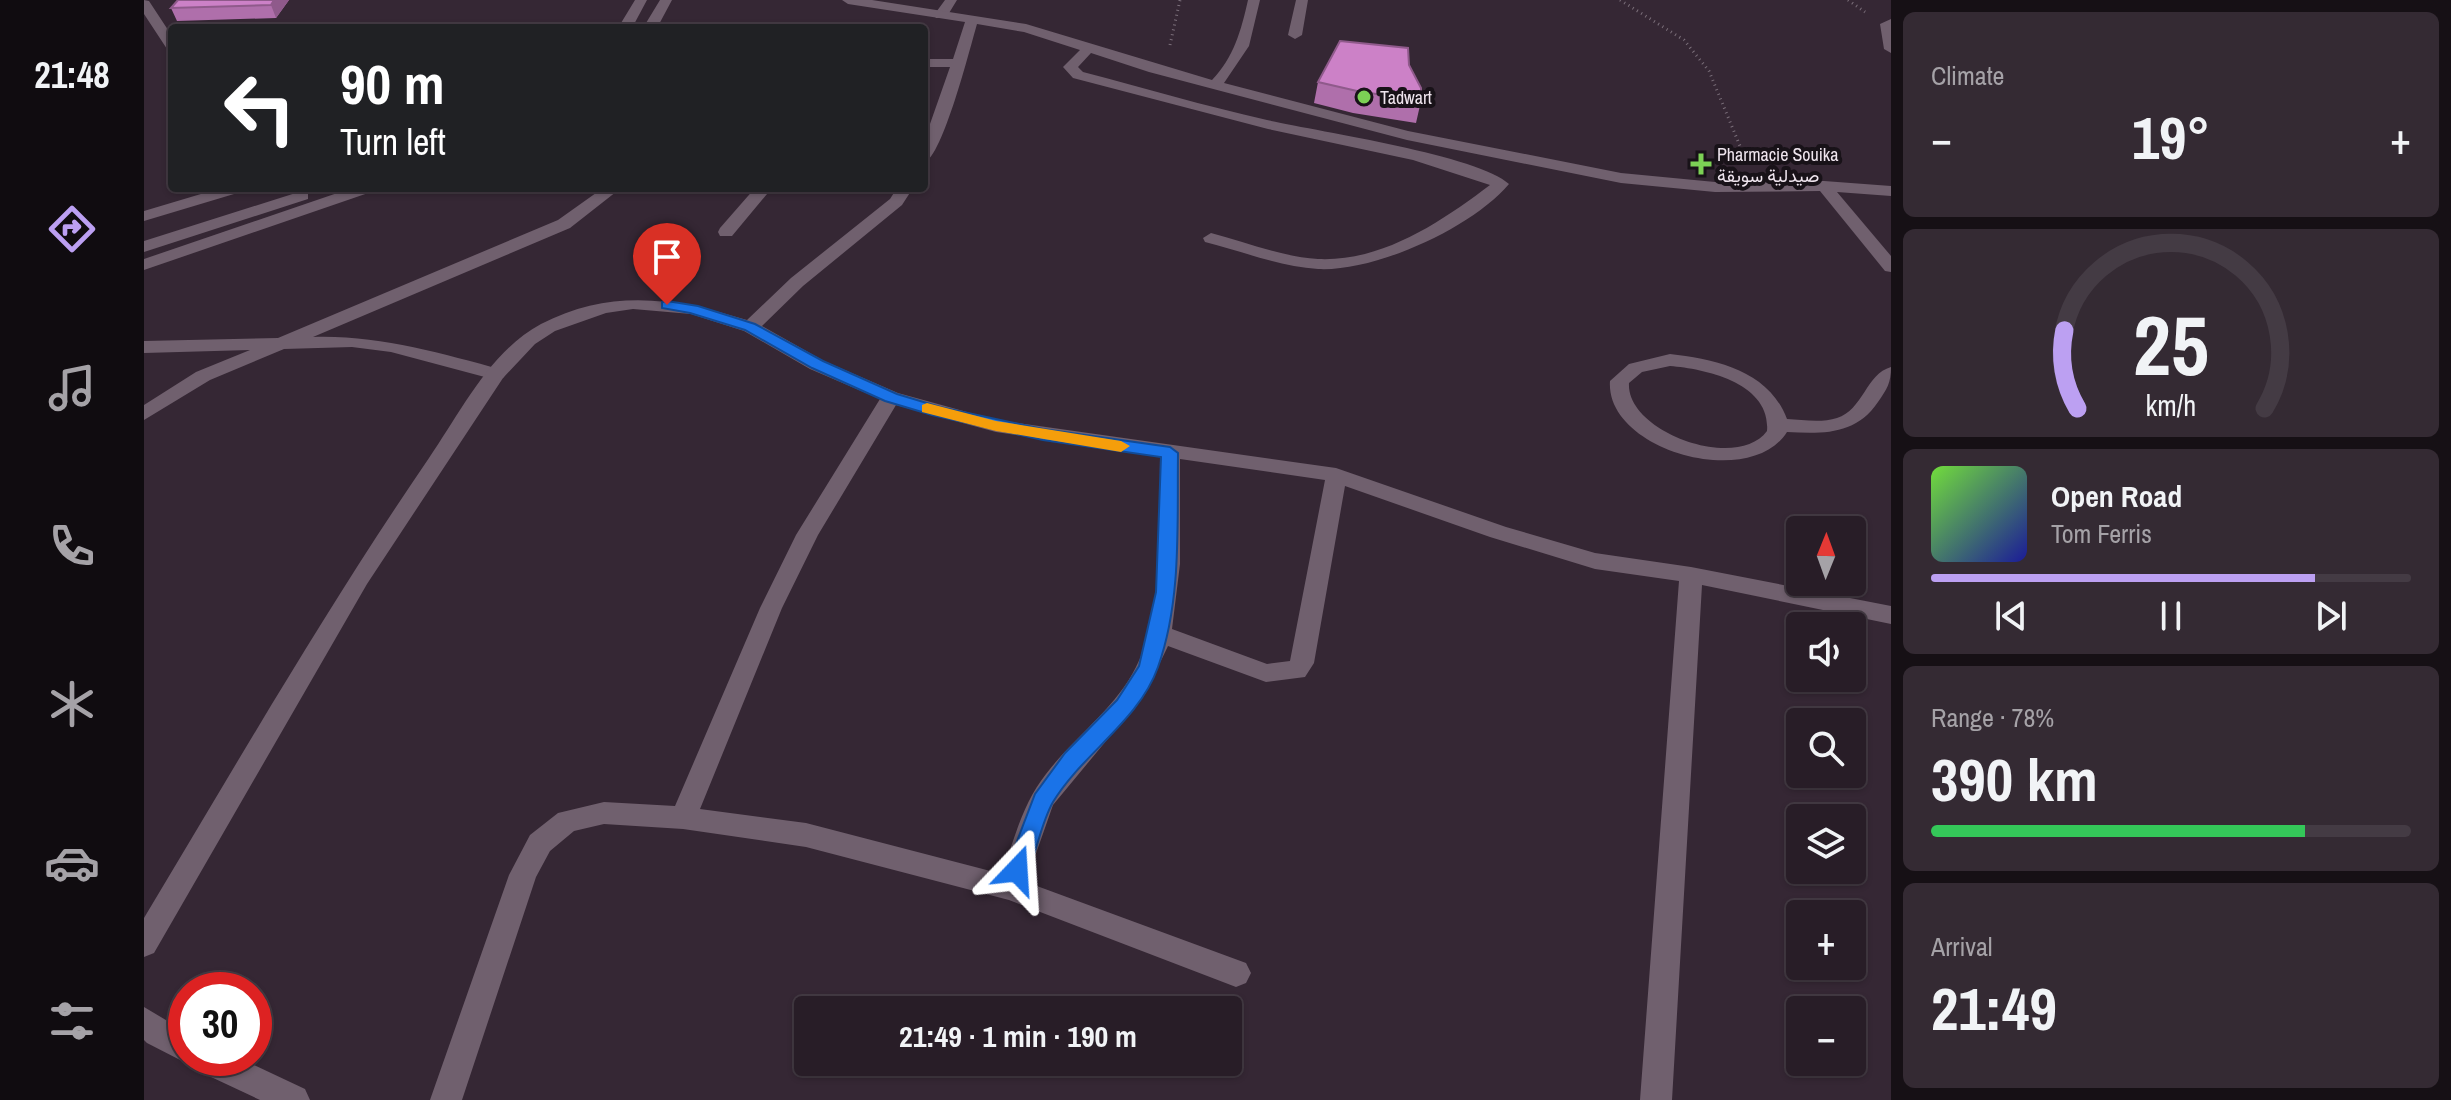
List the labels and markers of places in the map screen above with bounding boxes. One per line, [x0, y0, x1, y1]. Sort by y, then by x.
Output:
place label: Tadwart [1380, 85, 1432, 110]
marker: Tadwart [1355, 88, 1373, 106]
place label: Pharmacie Souika صيدلية سويقة [1717, 142, 1838, 188]
marker: Pharmacie Souika صيدلية سويقة [1692, 155, 1710, 173]
pin [633, 223, 701, 305]

